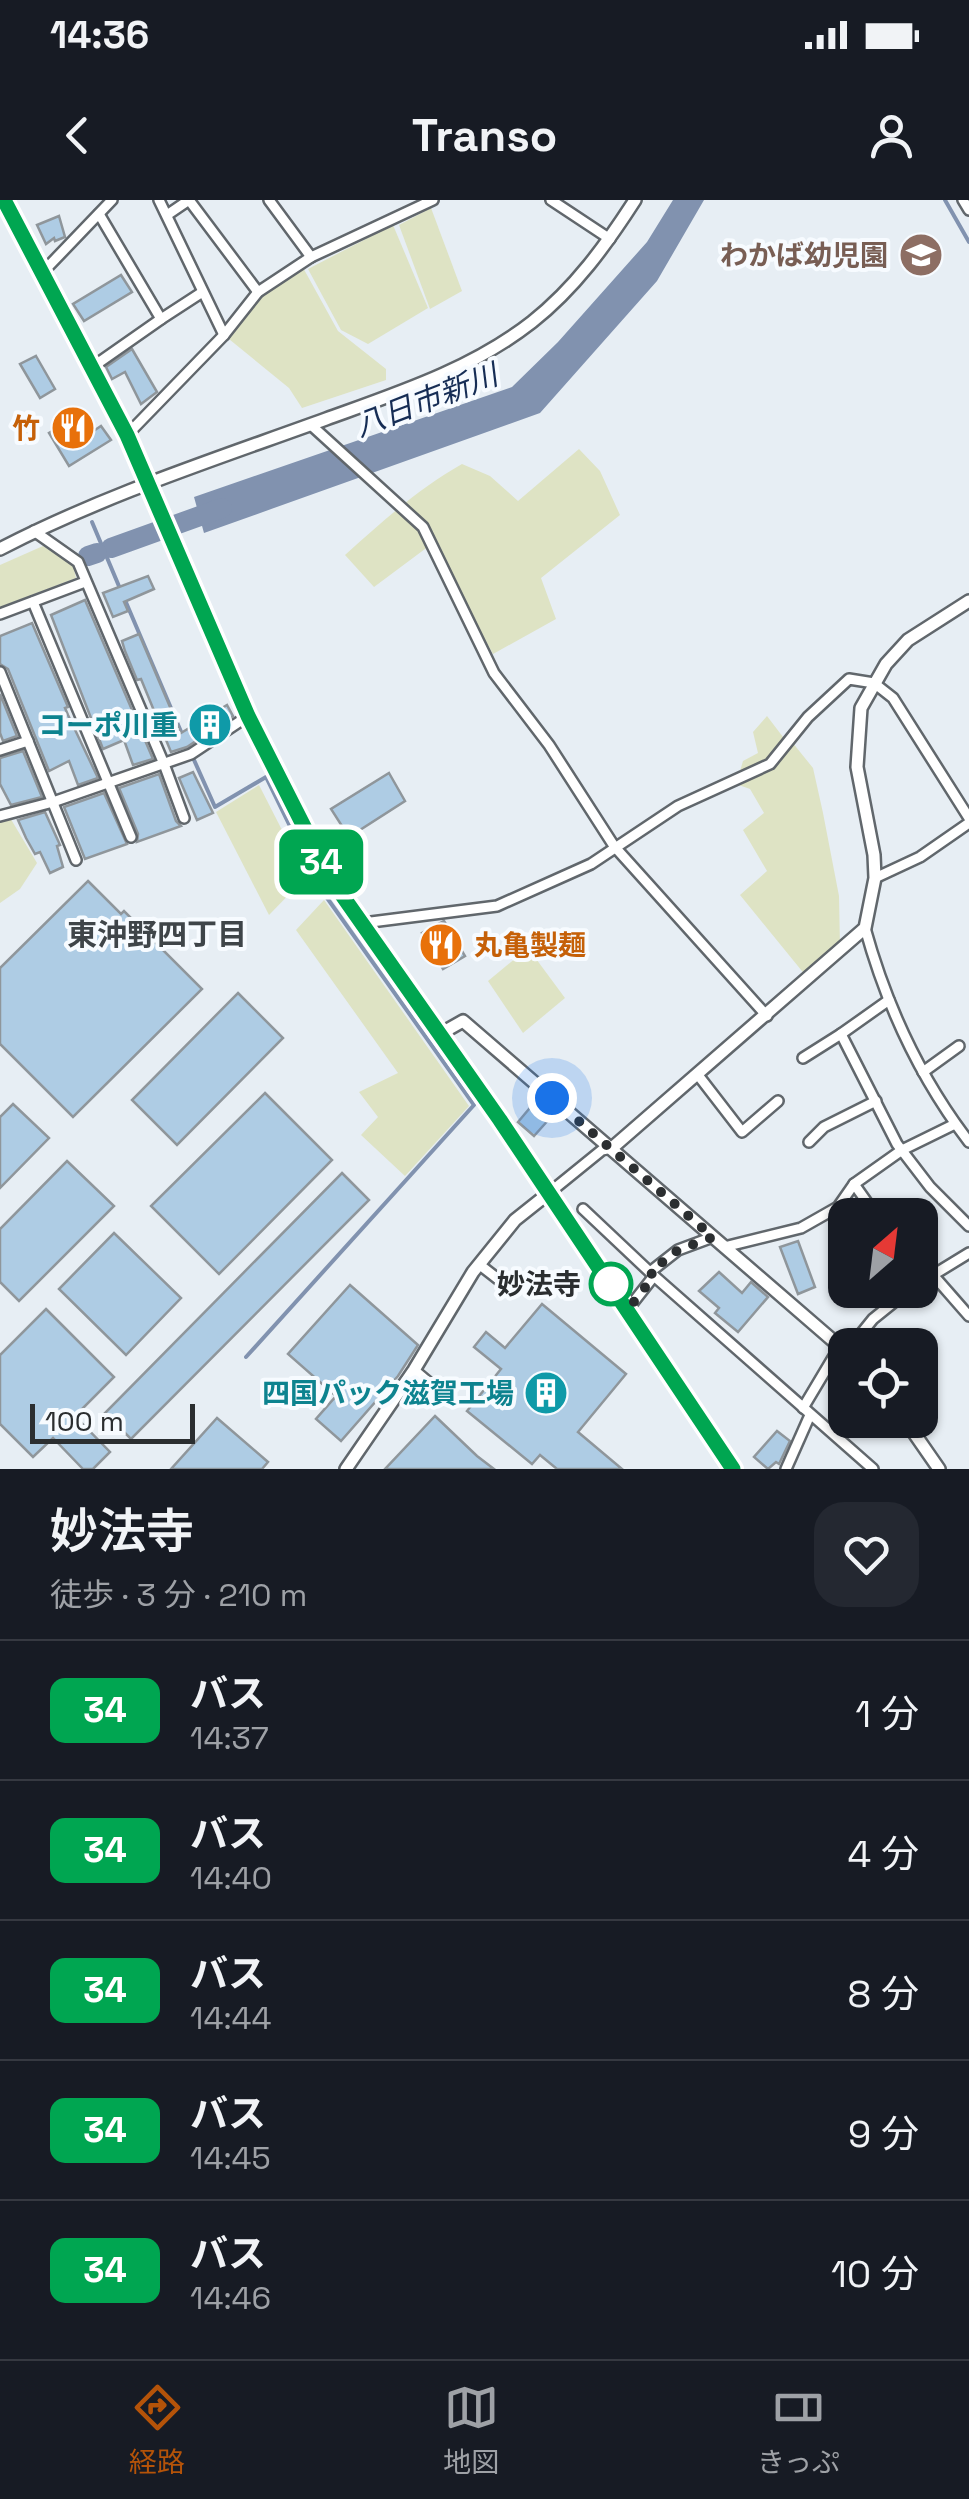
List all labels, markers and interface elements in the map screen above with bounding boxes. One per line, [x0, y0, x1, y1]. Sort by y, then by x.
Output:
text: 14:36 [50, 11, 149, 59]
text: Transo [412, 107, 557, 164]
icon: back [50, 108, 105, 163]
icon: person [864, 108, 919, 163]
school or university icon: わかば幼児園 [898, 232, 944, 278]
place label: わかば幼児園 [720, 237, 888, 273]
water label: 八日市新川 [349, 354, 506, 445]
restaurant icon: 竹 [50, 405, 96, 451]
place label: 竹 [12, 410, 40, 446]
building icon: コーポ川重 [187, 702, 233, 748]
place label: コーポ川重 [38, 707, 178, 743]
line badge: 34 [276, 830, 366, 894]
text: 34 [299, 840, 343, 884]
district label: 東沖野四丁目 [67, 915, 247, 954]
restaurant icon: 丸亀製麺 [418, 922, 464, 968]
place label: 丸亀製麺 [474, 927, 586, 963]
your location [527, 1073, 577, 1123]
north arrow [828, 1198, 938, 1308]
map controls [828, 1198, 938, 1438]
marker: 妙法寺 [590, 1263, 632, 1305]
place label: 妙法寺 [497, 1266, 581, 1302]
button: locate [828, 1328, 938, 1438]
building icon: 四国パック滋賀工場 [523, 1370, 569, 1416]
place label: 四国パック滋賀工場 [262, 1375, 514, 1411]
scale bar [30, 1399, 195, 1444]
text: 100 m [45, 1403, 124, 1439]
text: 妙法寺 [50, 1501, 194, 1562]
button: heart [814, 1502, 919, 1607]
text: 徒歩 · 3 分 · 210 m [50, 1575, 307, 1615]
text: バス [190, 1670, 266, 1718]
text: 34 [83, 1688, 127, 1732]
text: 1 分 [855, 1690, 919, 1738]
text: 14:37 [190, 1718, 269, 1758]
text: バス [190, 1810, 266, 1858]
text: 34 [83, 1828, 127, 1872]
text: 4 分 [847, 1830, 919, 1878]
text: 14:40 [190, 1858, 272, 1898]
text: バス [190, 1950, 266, 1998]
text: 34 [83, 1968, 127, 2012]
text: 8 分 [848, 1970, 919, 2018]
text: 14:44 [190, 1998, 271, 2038]
text: バス [190, 2090, 266, 2138]
text: 34 [83, 2108, 127, 2152]
text: 9 分 [848, 2110, 919, 2158]
text: 14:45 [190, 2138, 271, 2178]
text: バス [190, 2230, 266, 2278]
text: 34 [83, 2248, 127, 2292]
text: 10 分 [831, 2250, 919, 2298]
text: 14:46 [190, 2278, 271, 2318]
tab: 経路 [129, 2380, 185, 2480]
tab: 地図 [443, 2380, 499, 2480]
tab: きっぷ [757, 2380, 840, 2480]

